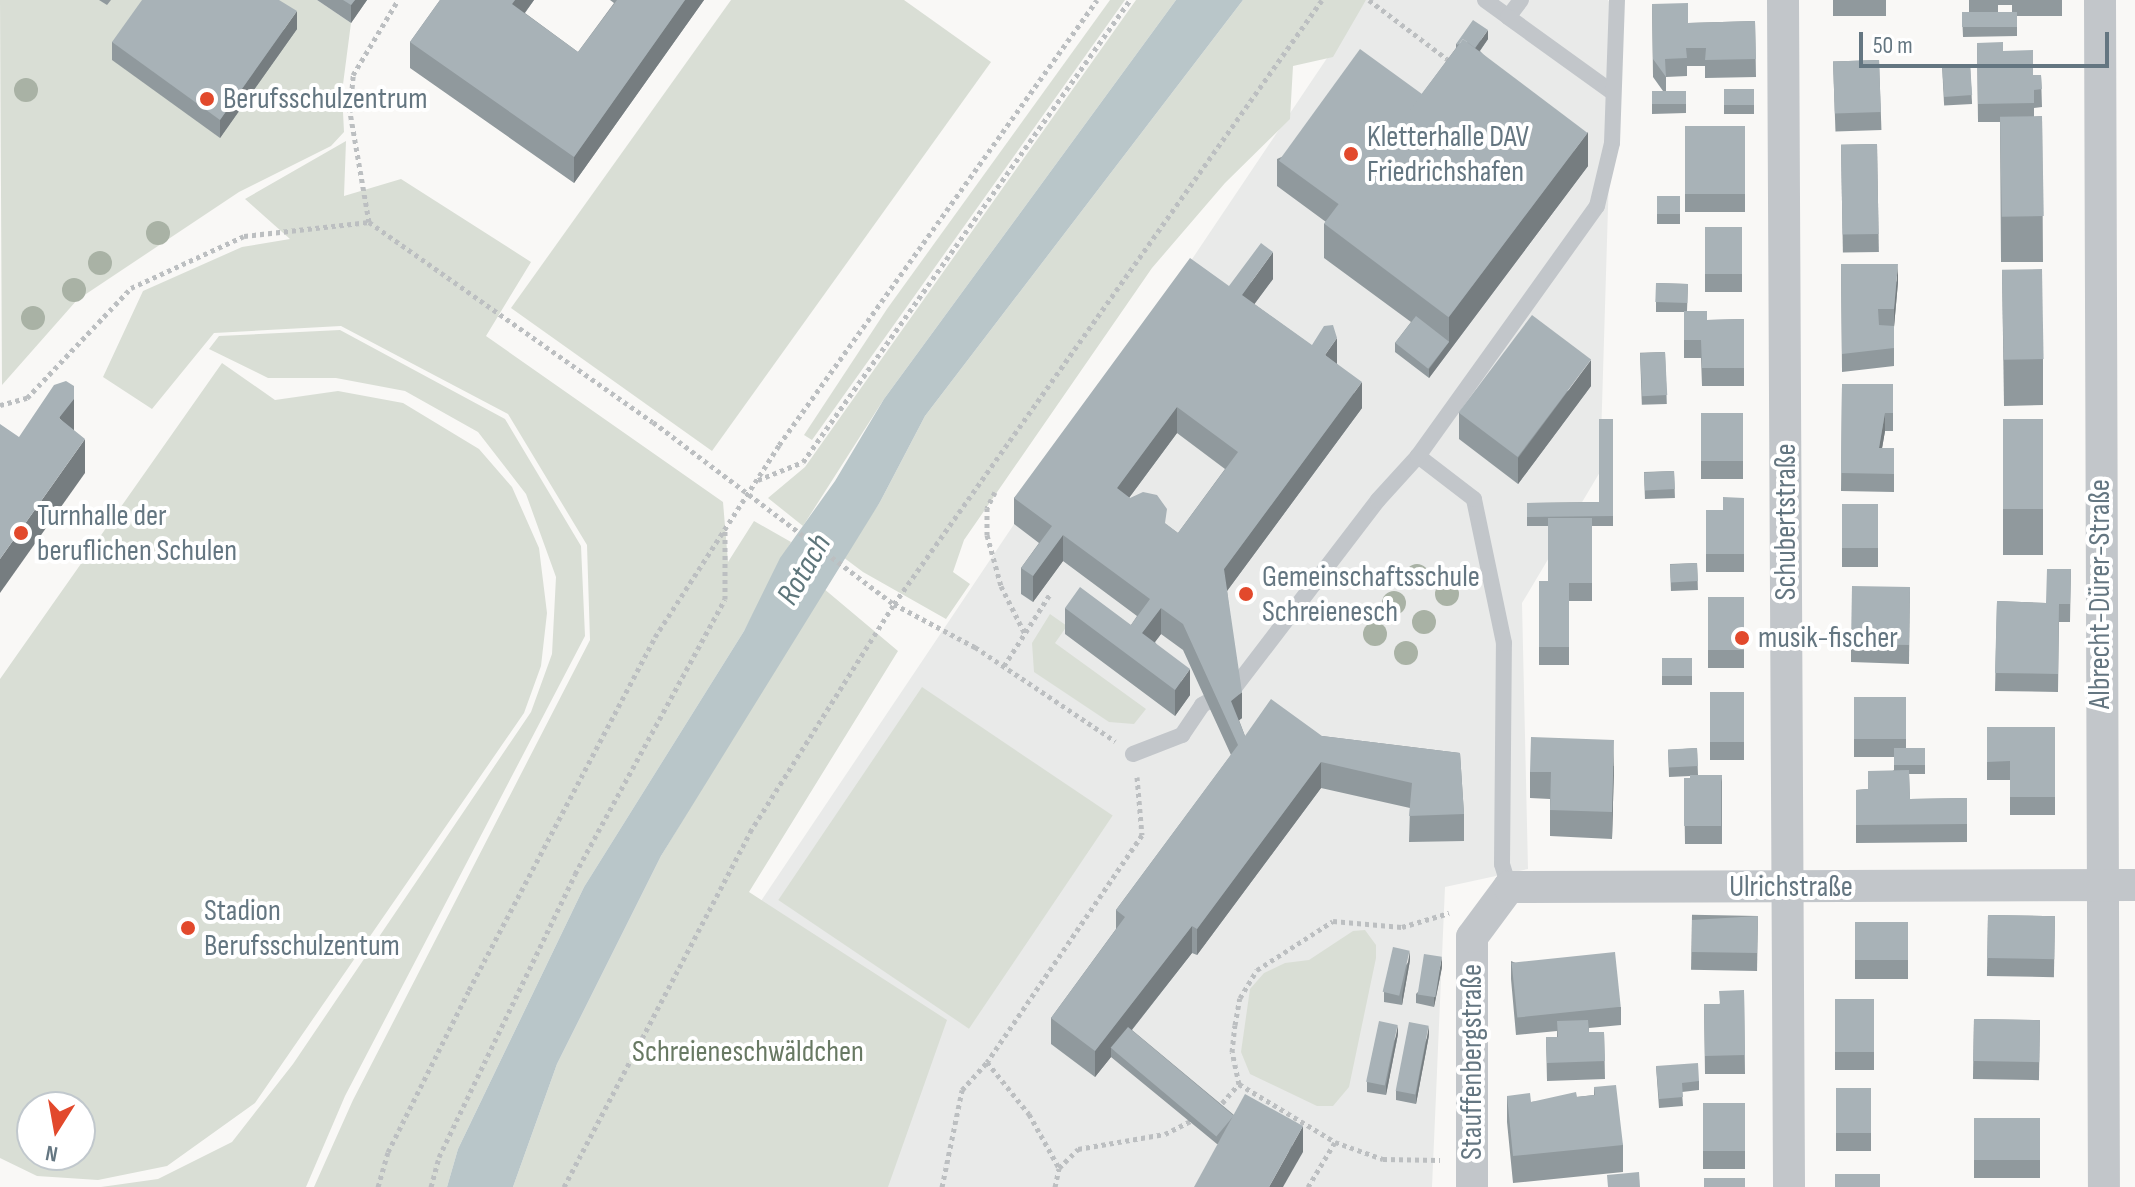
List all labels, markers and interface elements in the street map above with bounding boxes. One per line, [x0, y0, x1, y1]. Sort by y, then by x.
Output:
scale bar [1863, 16, 2113, 66]
text: 50 m [1873, 31, 1913, 60]
place label: Berufsschulzentrum [223, 81, 427, 117]
marker: Berufsschulzentrum [198, 90, 216, 108]
place label: Kletterhalle DAV Friedrichshafen [1367, 119, 1529, 190]
marker: Kletterhalle DAV Friedrichshafen [1342, 145, 1360, 163]
street label: Schubertstraße [1768, 444, 1804, 600]
street label: Albrecht-Dürer-Straße [2082, 479, 2118, 709]
place label: Turnhalle der beruflichen Schulen [37, 498, 237, 568]
marker: Turnhalle der beruflichen Schulen [12, 524, 30, 542]
water label: Rotach [770, 528, 840, 612]
place label: Gemeinschaftsschule Schreienesch [1262, 559, 1480, 630]
marker: Gemeinschaftsschule Schreienesch [1237, 585, 1255, 603]
place label: musik-fischer [1758, 620, 1898, 656]
marker: musik-fischer [1733, 629, 1751, 647]
street label: Ulrichstraße [1729, 869, 1853, 905]
place label: Stadion Berufsschulzentum [204, 893, 400, 964]
marker: Stadion Berufsschulzentum [179, 919, 197, 937]
street label: Stauffenbergstraße [1454, 964, 1490, 1160]
park label: Schreieneschwäldchen [632, 1034, 864, 1070]
north arrow [16, 1091, 96, 1171]
text: N [43, 1139, 60, 1167]

